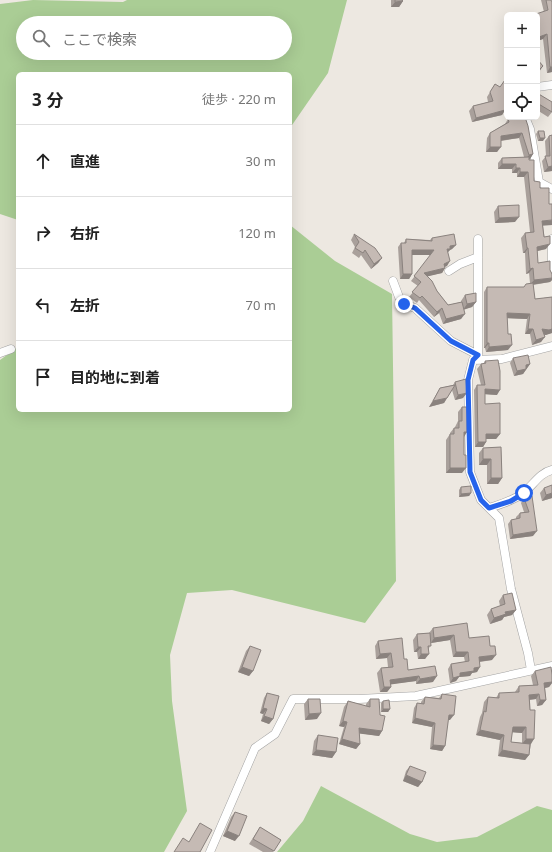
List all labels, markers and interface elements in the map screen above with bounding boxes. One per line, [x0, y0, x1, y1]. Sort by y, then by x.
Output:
map controls [504, 12, 540, 120]
button: + [504, 12, 540, 48]
search box [16, 16, 292, 60]
icon: search [30, 27, 52, 49]
text: ここで検索 [62, 29, 137, 49]
button: − [504, 48, 540, 84]
button: locate [504, 84, 540, 120]
text: 3 分 [32, 88, 63, 111]
text: 徒歩 · 220 m [202, 90, 276, 108]
icon: ahead [32, 150, 54, 172]
text: 直進 [70, 151, 100, 171]
text: 30 m [246, 152, 276, 170]
icon: right [32, 222, 54, 244]
text: 右折 [70, 223, 100, 243]
text: 120 m [238, 224, 276, 242]
icon: left [32, 294, 54, 316]
text: 左折 [70, 295, 100, 315]
route end [395, 295, 413, 313]
text: 70 m [246, 296, 276, 314]
icon: arrive [32, 366, 54, 388]
text: 目的地に到着 [70, 367, 160, 387]
route start [515, 484, 533, 502]

